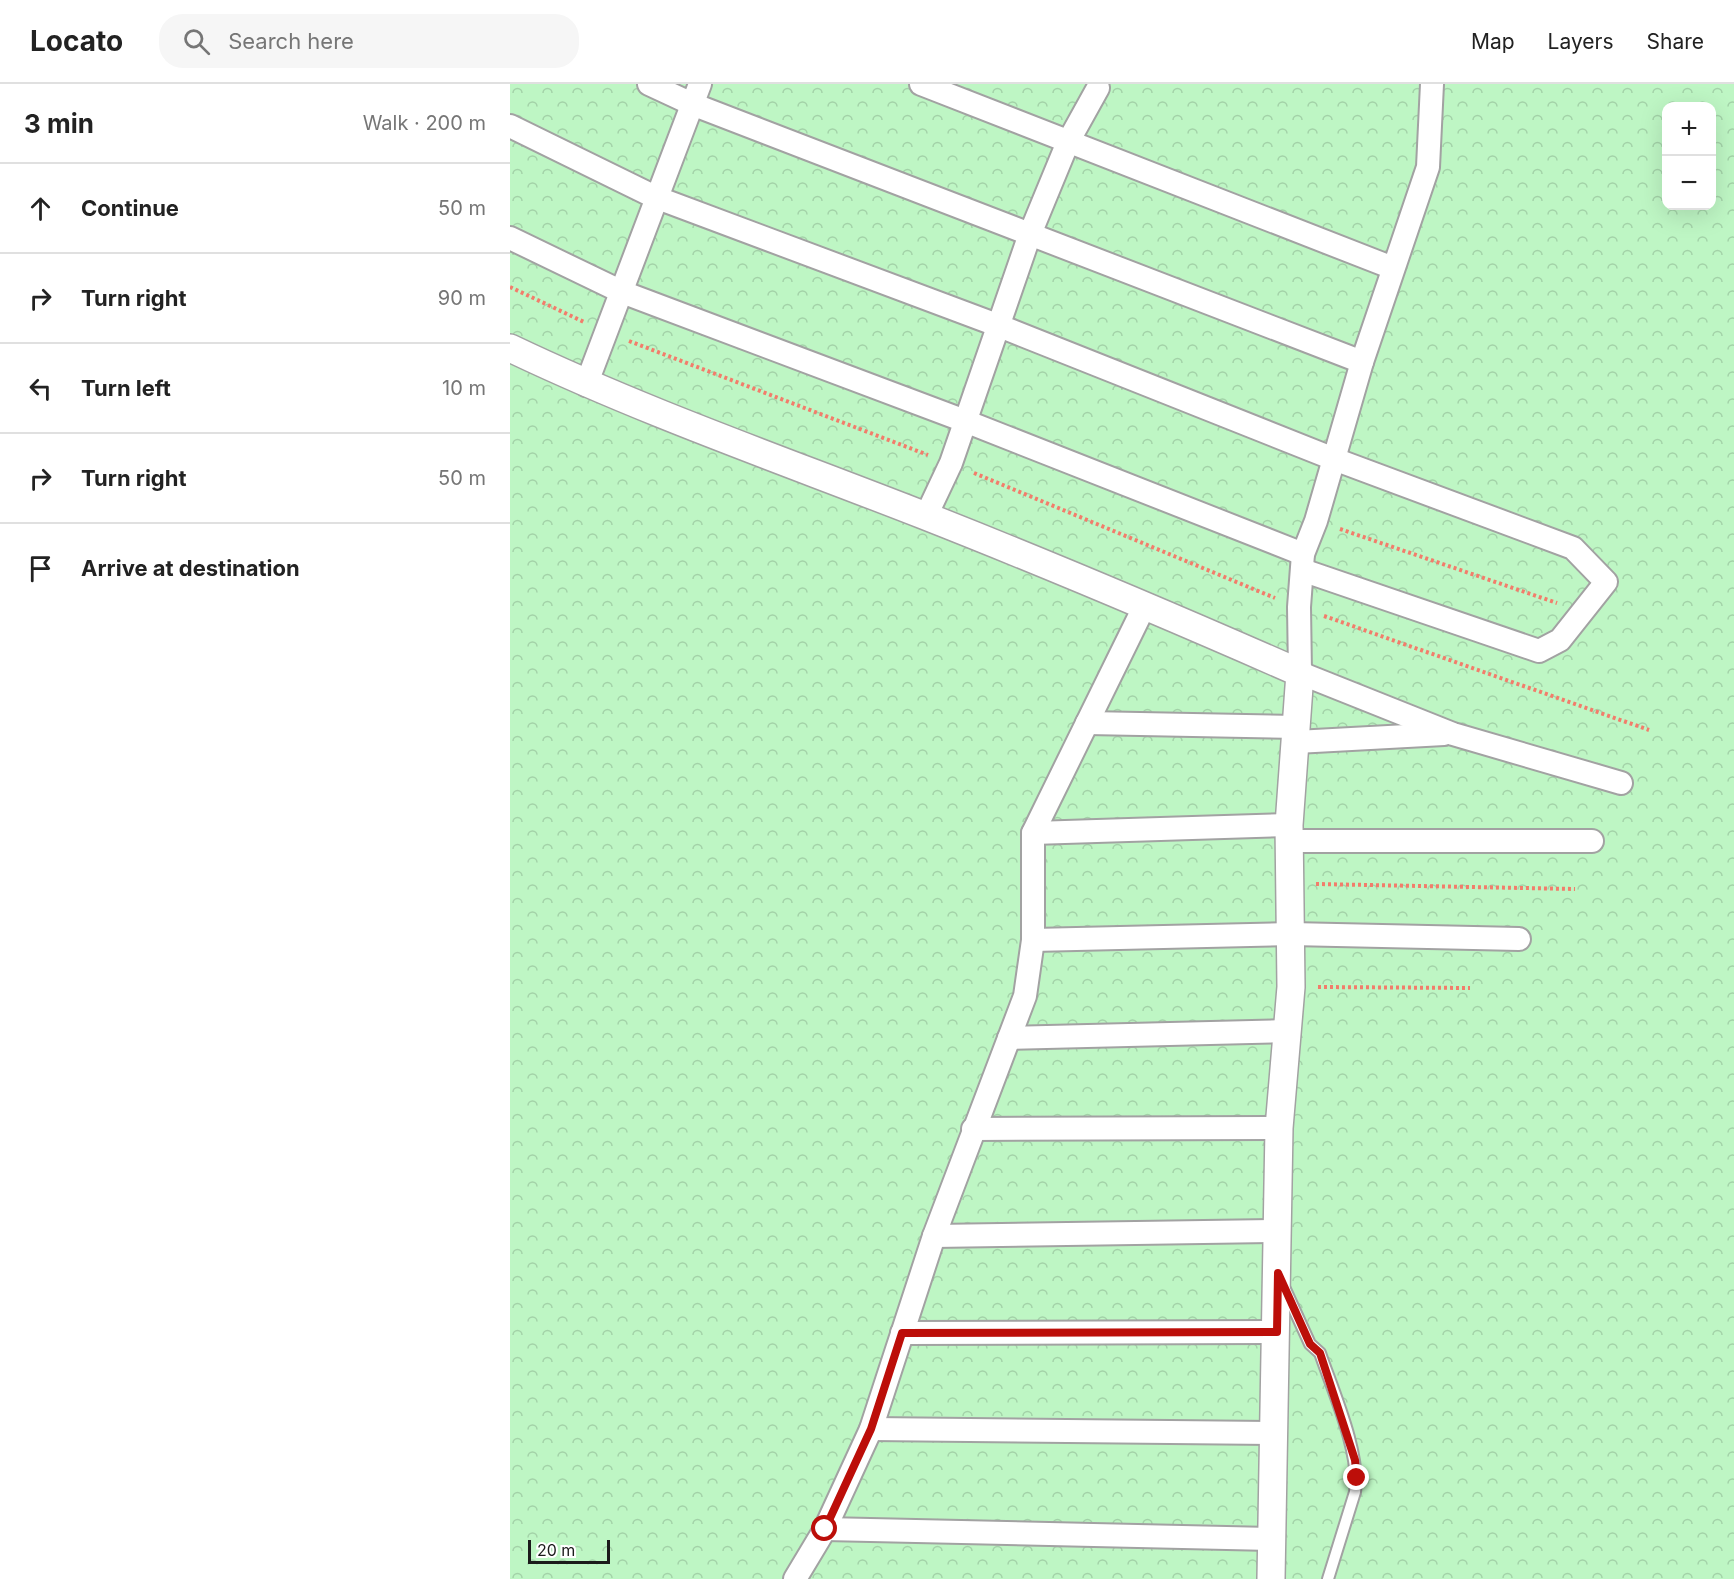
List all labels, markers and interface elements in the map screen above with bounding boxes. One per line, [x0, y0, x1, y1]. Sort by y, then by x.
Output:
search box [159, 14, 579, 68]
text: Locato [30, 24, 123, 58]
icon: search [180, 25, 213, 58]
text: Search here [228, 28, 354, 54]
text: Map [1471, 29, 1515, 54]
text: Layers [1548, 29, 1614, 54]
text: Share [1647, 29, 1704, 54]
map controls [1662, 102, 1716, 210]
button: + [1662, 102, 1716, 156]
text: 3 min [24, 108, 94, 139]
text: Walk · 200 m [363, 111, 486, 135]
button: − [1662, 156, 1716, 210]
icon: ahead [24, 192, 57, 225]
text: Continue [81, 195, 179, 221]
text: 50 m [438, 196, 486, 220]
icon: right [24, 282, 57, 315]
text: Turn right [81, 285, 187, 311]
text: 90 m [438, 286, 486, 310]
icon: left [24, 372, 57, 405]
text: Turn left [81, 375, 171, 401]
text: 10 m [442, 376, 486, 400]
icon: right [24, 462, 57, 495]
text: Turn right [81, 465, 187, 491]
text: 50 m [438, 466, 486, 490]
icon: arrive [24, 552, 57, 585]
text: Arrive at destination [81, 555, 300, 581]
route end [1343, 1464, 1369, 1490]
route start [811, 1515, 837, 1541]
scale bar [528, 1537, 610, 1564]
text: 20 m [537, 1540, 575, 1560]

